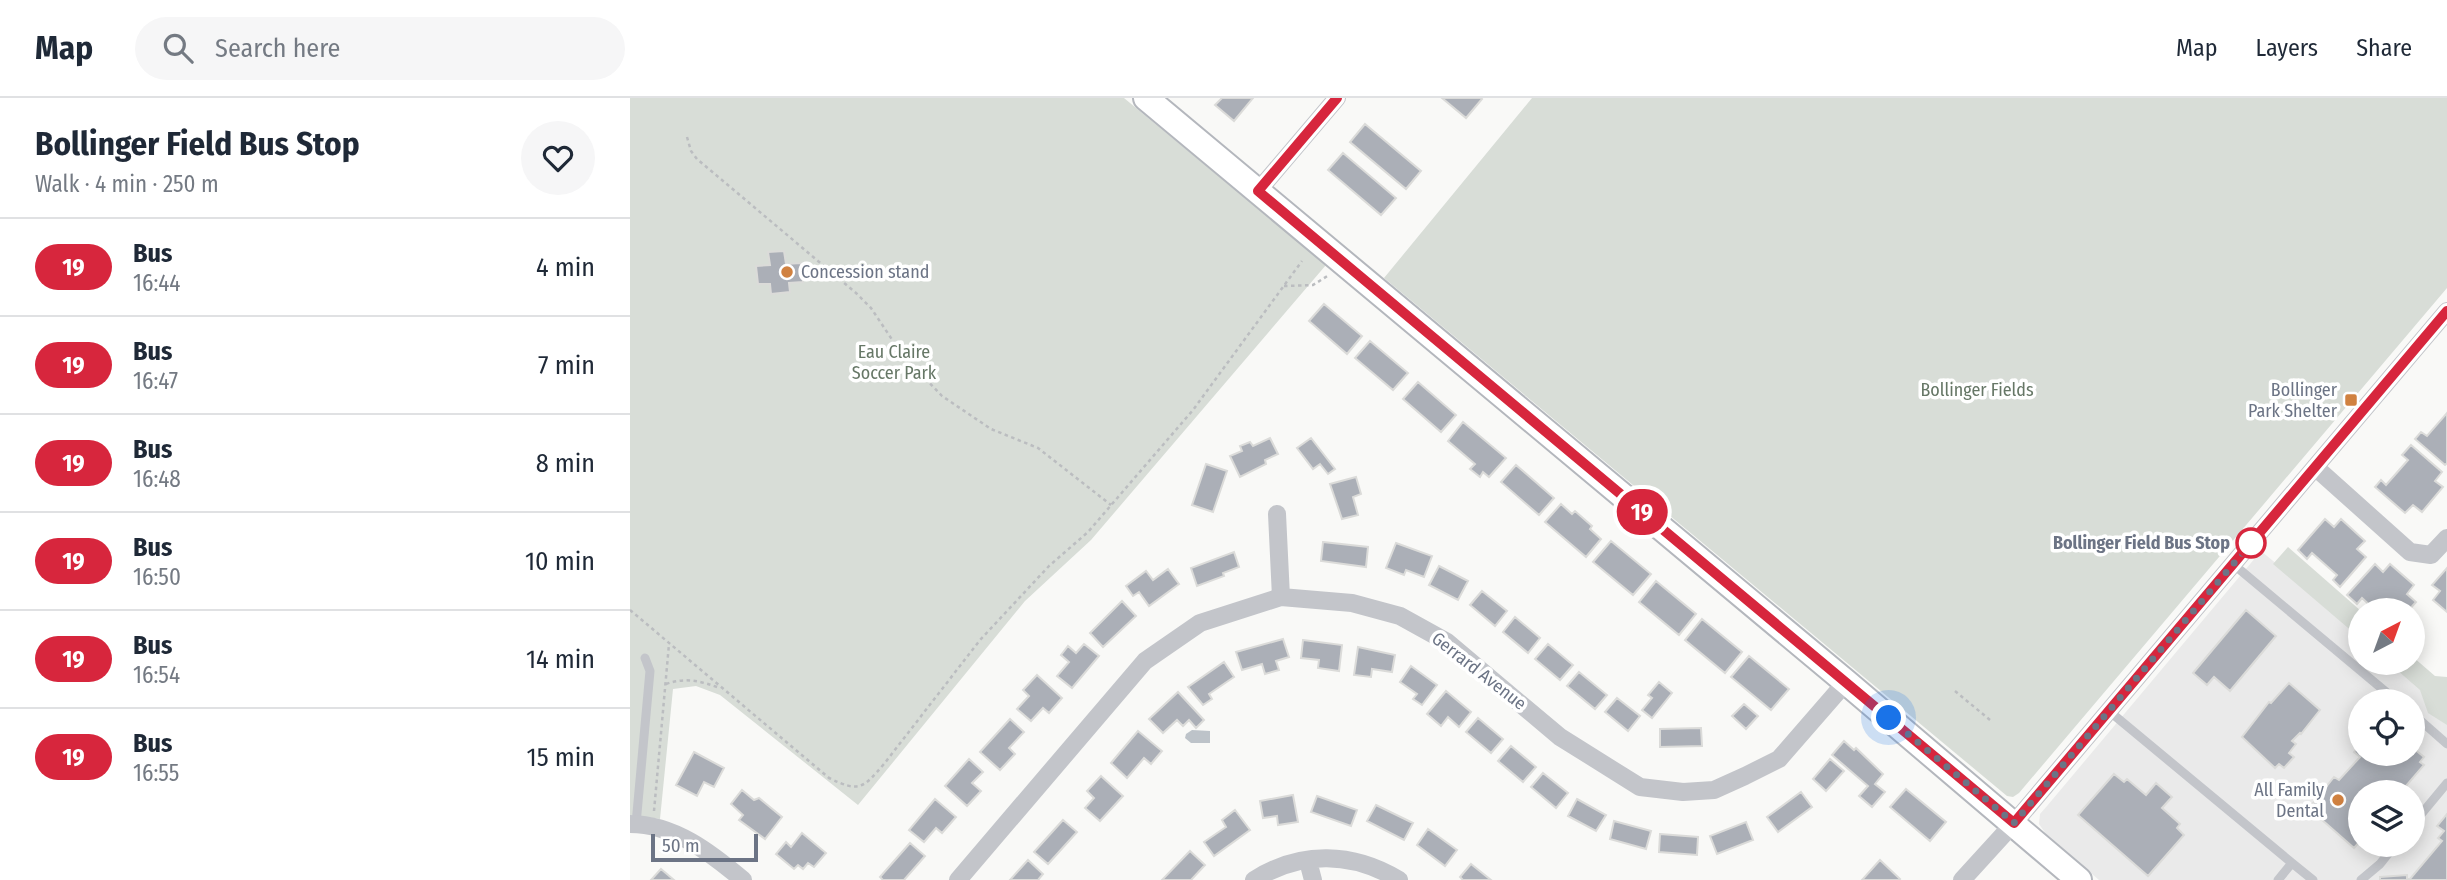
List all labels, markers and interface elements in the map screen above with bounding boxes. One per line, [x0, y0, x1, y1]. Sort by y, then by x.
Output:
search box [135, 17, 625, 80]
text: Map [35, 28, 93, 68]
icon: search [159, 29, 197, 67]
text: Search here [215, 33, 340, 64]
text: Map [2176, 34, 2218, 62]
text: Layers [2256, 34, 2318, 62]
text: Share [2356, 34, 2412, 62]
button: heart [521, 121, 595, 195]
text: Bollinger Field Bus Stop [35, 124, 360, 164]
text: Walk · 4 min · 250 m [35, 170, 219, 198]
text: Bus [133, 238, 172, 269]
text: 4 min [536, 252, 595, 283]
text: 19 [62, 253, 85, 281]
place label: Concession stand [801, 261, 929, 283]
marker: Concession stand [779, 264, 795, 280]
text: 16:44 [133, 269, 180, 297]
text: Bus [133, 336, 172, 367]
park label: Eau Claire Soccer Park [852, 341, 937, 384]
text: 7 min [538, 350, 595, 381]
text: 19 [62, 351, 85, 379]
text: 16:47 [133, 367, 178, 395]
park label: Bollinger Fields [1920, 379, 2034, 401]
place label: Bollinger Park Shelter [2248, 379, 2338, 422]
marker: Bollinger Park Shelter [2343, 392, 2359, 408]
text: Bus [133, 434, 172, 465]
text: 8 min [536, 448, 595, 479]
text: 19 [62, 449, 85, 477]
text: 16:48 [133, 465, 181, 493]
line badge: 19 [1611, 489, 1674, 535]
text: 19 [1631, 498, 1653, 526]
marker: Bollinger Field Bus Stop [2236, 528, 2266, 558]
text: Bus [133, 532, 172, 563]
place label: Bollinger Field Bus Stop [2053, 532, 2230, 554]
text: 10 min [525, 546, 595, 577]
text: 19 [62, 547, 85, 575]
text: 16:50 [133, 563, 181, 591]
north arrow [2348, 598, 2426, 676]
map controls [2348, 598, 2425, 857]
street label: Gerrard Avenue [1427, 627, 1531, 715]
text: Bus [133, 630, 172, 661]
text: 14 min [526, 644, 595, 675]
text: 19 [62, 645, 85, 673]
text: 16:54 [133, 661, 180, 689]
button: locate [2348, 689, 2425, 766]
your location [1871, 700, 1906, 735]
text: Bus [133, 728, 172, 759]
text: 15 min [527, 742, 595, 773]
text: 19 [62, 743, 85, 771]
text: 16:55 [133, 759, 179, 787]
place label: All Family Dental [2254, 779, 2324, 822]
button: layers [2348, 780, 2425, 857]
marker: All Family Dental [2330, 792, 2346, 808]
scale bar [651, 831, 758, 863]
text: 50 m [662, 834, 700, 857]

